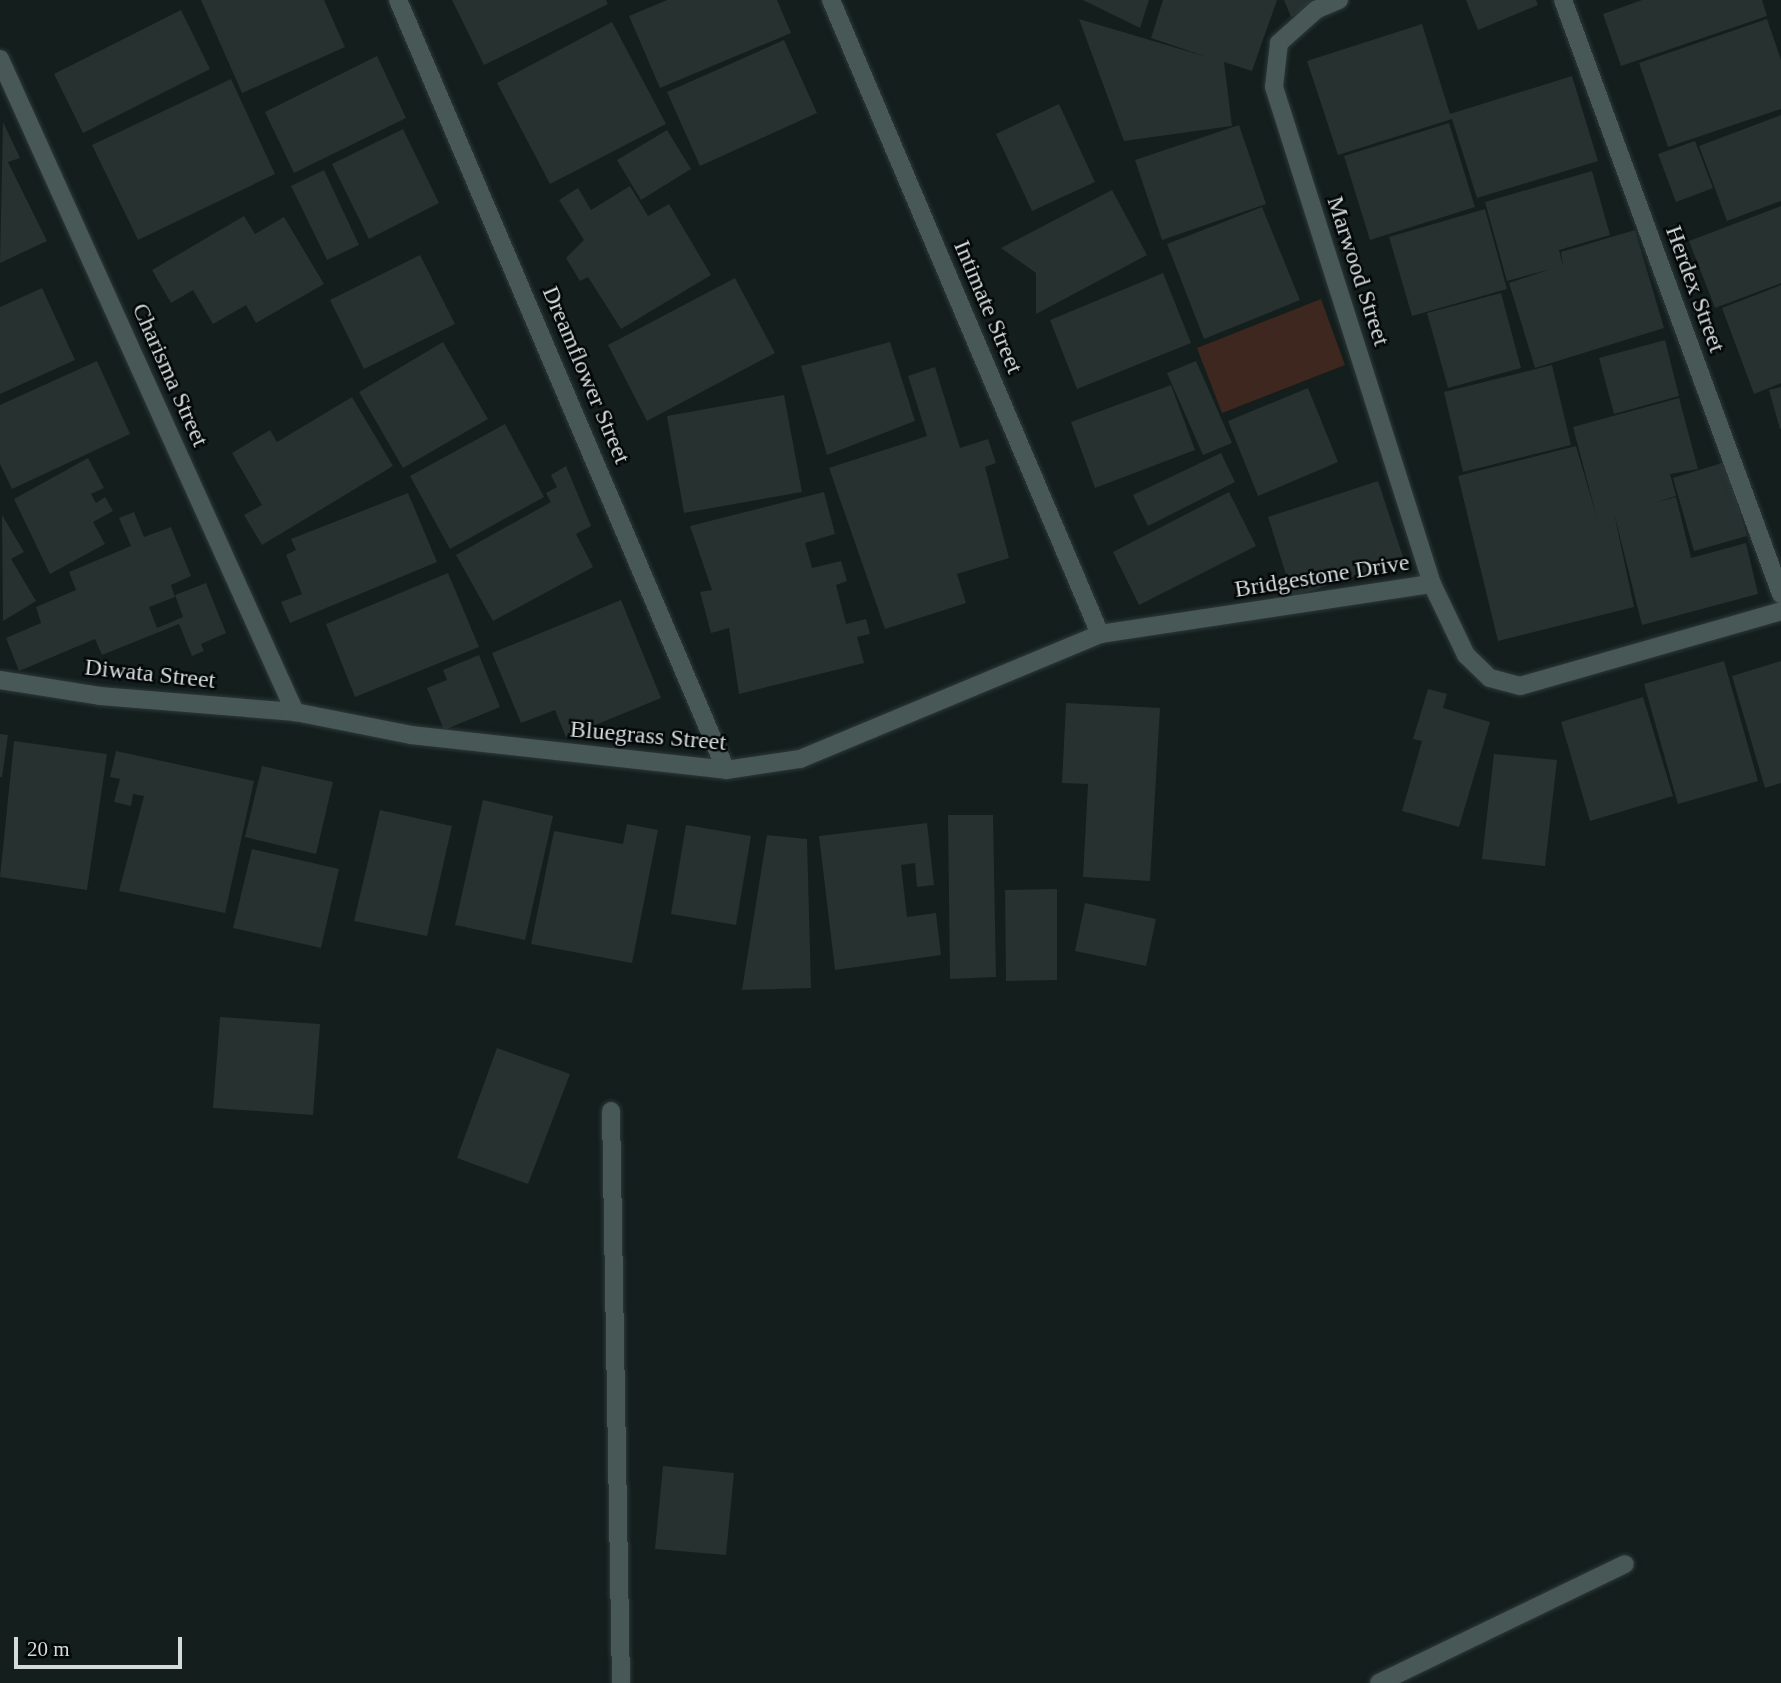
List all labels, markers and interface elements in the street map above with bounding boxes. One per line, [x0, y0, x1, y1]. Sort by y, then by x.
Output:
street label: Marwood Street [1320, 193, 1396, 349]
street label: Herdex Street [1659, 222, 1731, 356]
street label: Intimate Street [947, 236, 1029, 378]
street label: Dreamflower Street [536, 282, 636, 468]
street label: Charisma Street [126, 299, 214, 451]
street label: Bridgestone Drive [1233, 548, 1411, 604]
street label: Diwata Street [83, 653, 217, 695]
street label: Bluegrass Street [569, 715, 727, 757]
scale bar [18, 1624, 186, 1668]
text: 20 m [27, 1637, 70, 1661]

